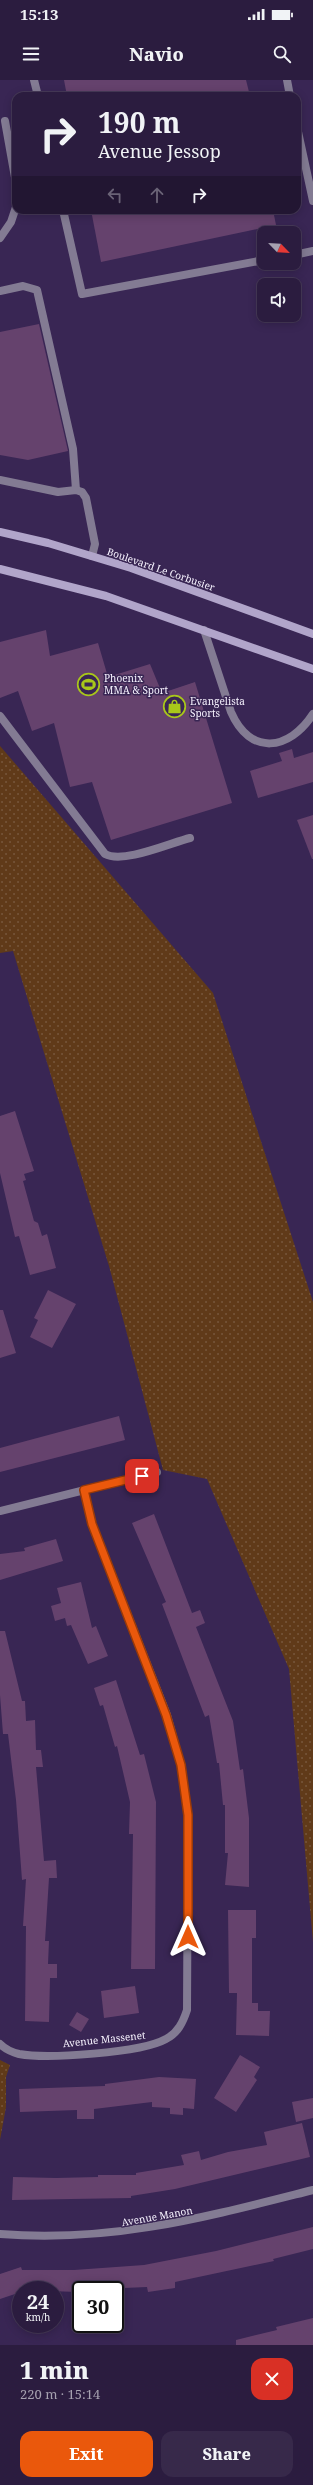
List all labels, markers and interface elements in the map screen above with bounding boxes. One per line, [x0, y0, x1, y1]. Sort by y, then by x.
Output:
text: 15:13 [20, 4, 58, 24]
text: Navio [129, 42, 184, 66]
icon: menu [20, 43, 42, 65]
icon: search [271, 43, 293, 65]
text: 190 m [98, 103, 180, 141]
icon: right [32, 108, 84, 160]
text: Avenue Jessop [98, 139, 221, 163]
icon: left [104, 184, 126, 206]
icon: ahead [146, 184, 168, 206]
icon: right [188, 184, 210, 206]
north arrow [257, 226, 301, 270]
map controls [257, 226, 301, 322]
button: sound [257, 278, 301, 322]
street label: Boulevard Le Corbusier [105, 544, 217, 594]
sports icon: Phoenix MMA & Sport [76, 671, 102, 697]
place label: Phoenix MMA & Sport [104, 671, 168, 697]
shop icon: Evangelista Sports [162, 694, 188, 720]
place label: Evangelista Sports [190, 694, 245, 720]
pin [125, 1459, 159, 1493]
icon: arrive [131, 1465, 153, 1487]
position arrow [167, 1916, 209, 1958]
street label: Avenue Massenet [62, 2028, 146, 2050]
street label: Avenue Manon [120, 2203, 194, 2229]
speed limit sign: 30 [72, 2281, 124, 2333]
text: 24 [27, 2288, 49, 2315]
text: km/h [26, 2310, 50, 2324]
text: 1 min [20, 2353, 89, 2386]
button: close [251, 2358, 293, 2400]
text: 220 m · 15:14 [20, 2385, 100, 2403]
button: Exit [20, 2431, 153, 2477]
button: Share [161, 2431, 293, 2477]

